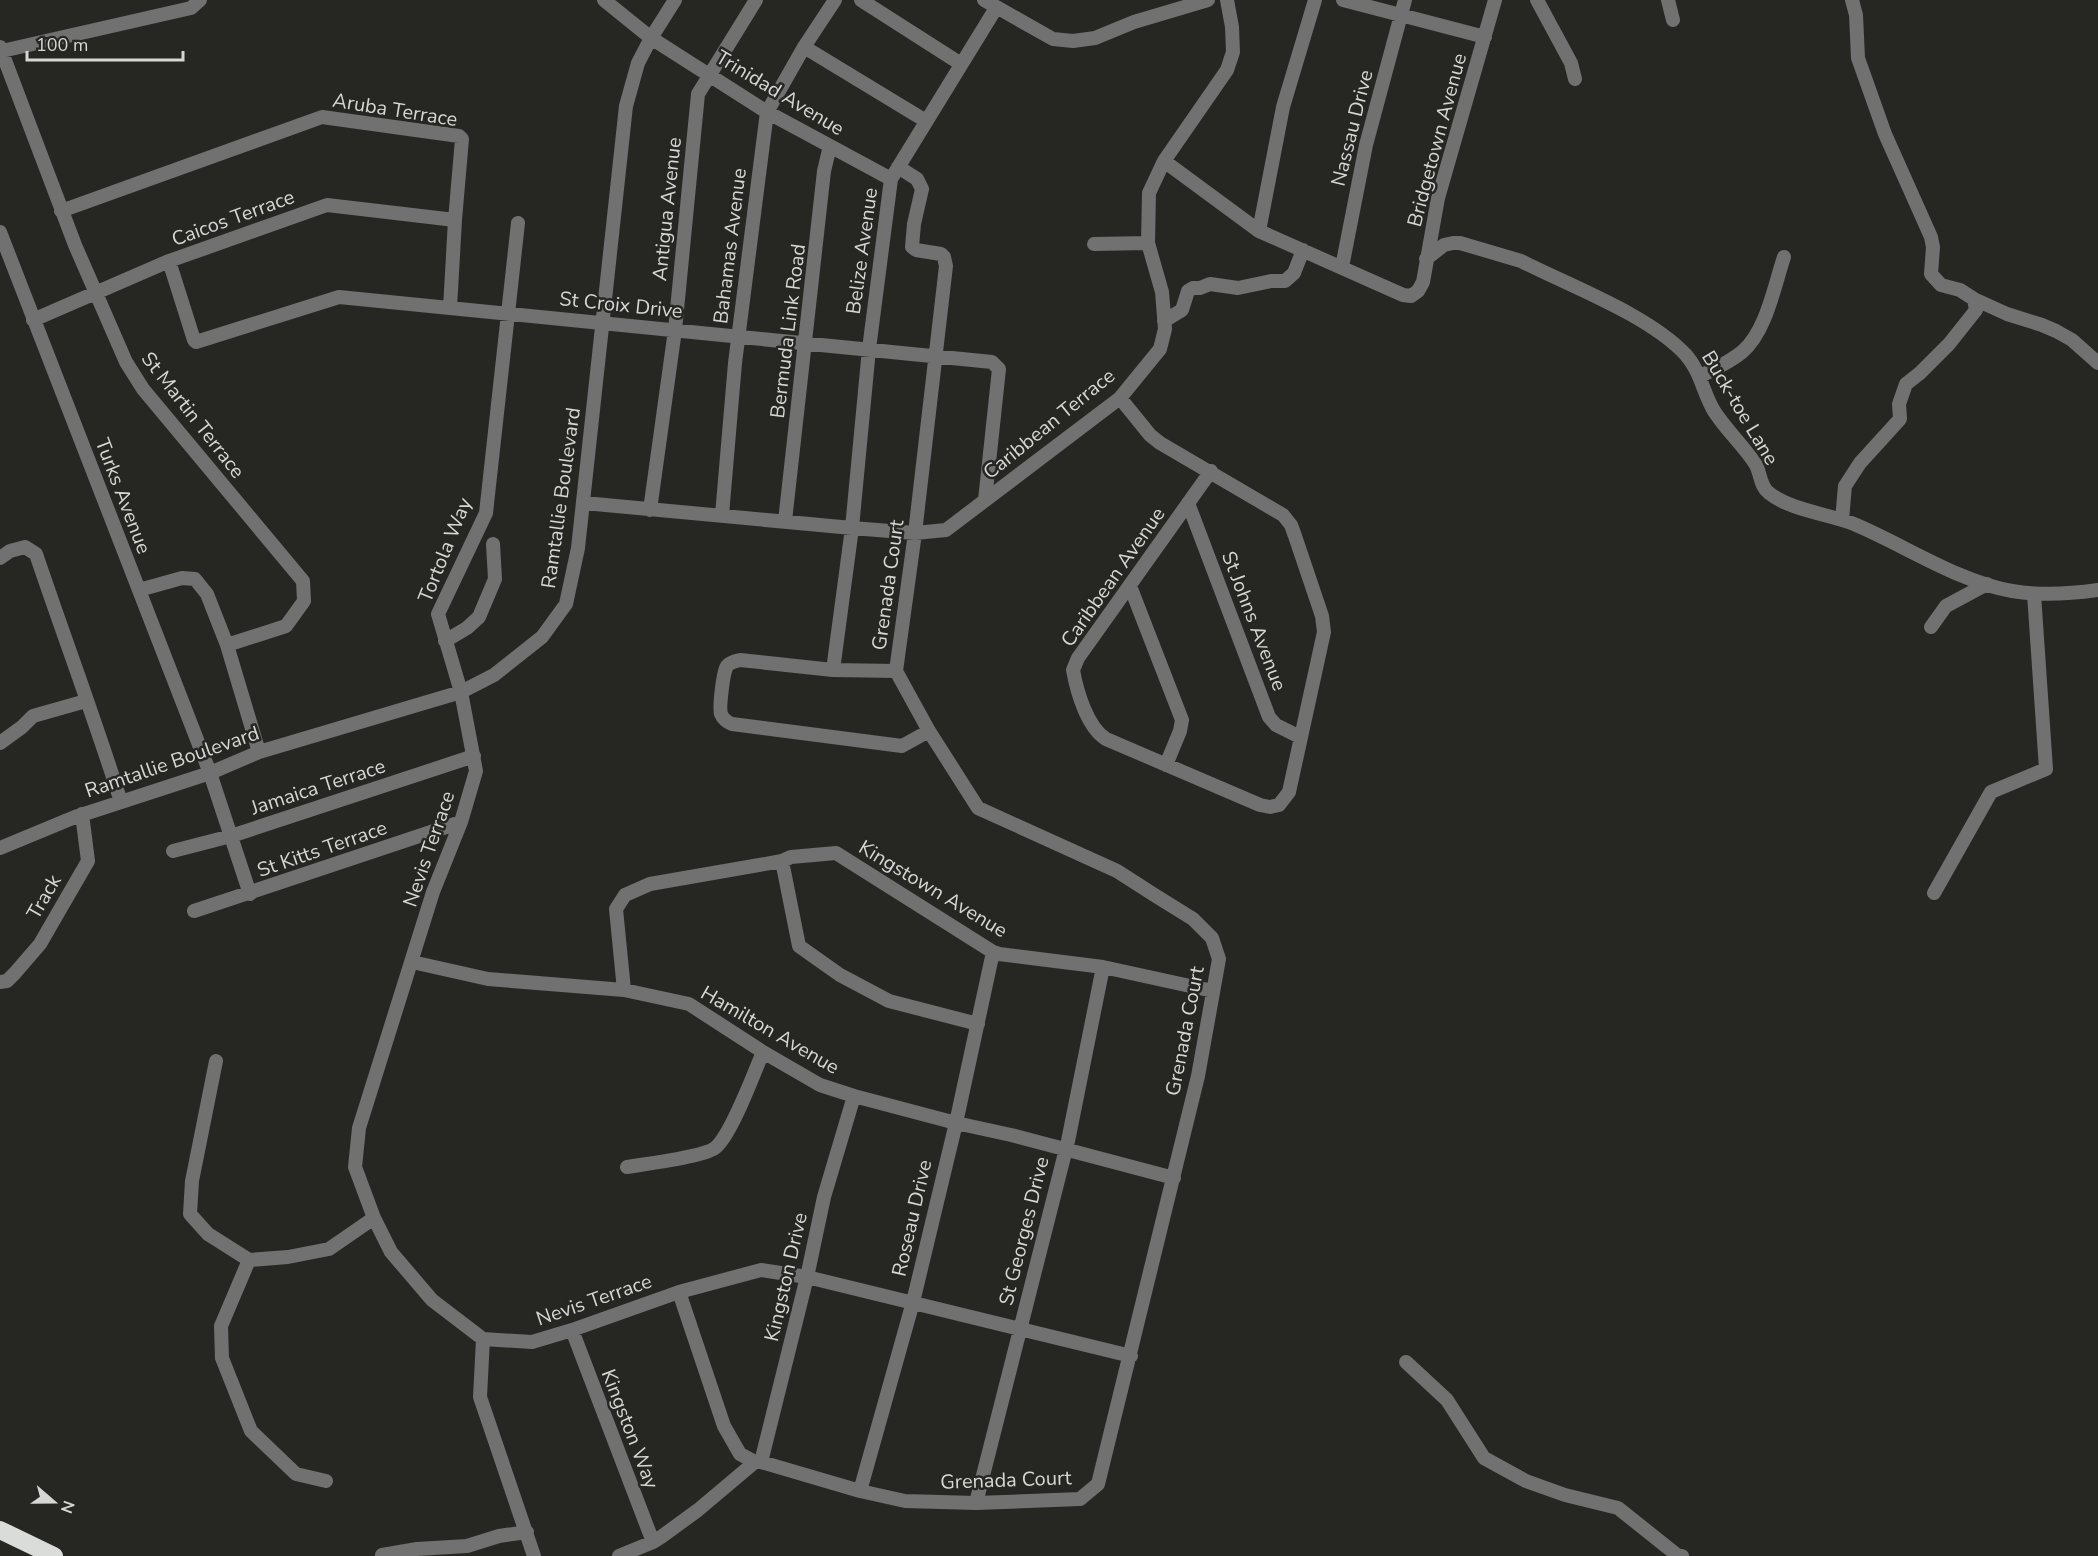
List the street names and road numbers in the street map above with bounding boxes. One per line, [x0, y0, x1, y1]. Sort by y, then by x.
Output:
street label: Trinidad Avenue [711, 44, 849, 142]
street label: Bridgetown Avenue [1401, 50, 1473, 230]
street label: Nassau Drive [1325, 67, 1379, 189]
street label: Aruba Terrace [331, 87, 459, 133]
street label: Antigua Avenue [646, 136, 688, 282]
street label: Bahamas Avenue [707, 167, 753, 325]
street label: Caicos Terrace [168, 183, 298, 253]
street label: Belize Avenue [840, 186, 884, 316]
street label: Bermuda Link Road [764, 242, 812, 420]
street label: St Croix Drive [558, 285, 684, 325]
street label: St Martin Terrace [135, 346, 251, 484]
street label: Buck-toe Lane [1695, 346, 1785, 470]
street label: Caribbean Terrace [977, 362, 1121, 486]
street label: Ramtallie Boulevard [535, 406, 587, 590]
street label: Turks Avenue [89, 434, 157, 558]
street label: Tortola Way [412, 493, 479, 606]
street label: Caribbean Avenue [1055, 502, 1171, 652]
street label: Grenada Court [865, 517, 911, 652]
street label: St Johns Avenue [1215, 547, 1293, 695]
street label: Ramtallie Boulevard [81, 720, 263, 804]
street label: Jamaica Terrace [246, 753, 389, 822]
street label: Nevis Terrace [397, 788, 461, 910]
street label: St Kitts Terrace [253, 814, 391, 884]
street label: Kingstown Avenue [854, 834, 1012, 944]
street label: Track [20, 869, 68, 924]
street label: Grenada Court [1159, 963, 1211, 1098]
street label: Hamilton Avenue [696, 979, 844, 1081]
street label: St Georges Drive [992, 1154, 1056, 1308]
street label: Roseau Drive [885, 1157, 939, 1279]
street label: Kingston Drive [758, 1210, 814, 1344]
street label: Nevis Terrace [533, 1268, 655, 1332]
street label: Kingston Way [595, 1365, 665, 1493]
street label: Grenada Court [940, 1464, 1073, 1496]

